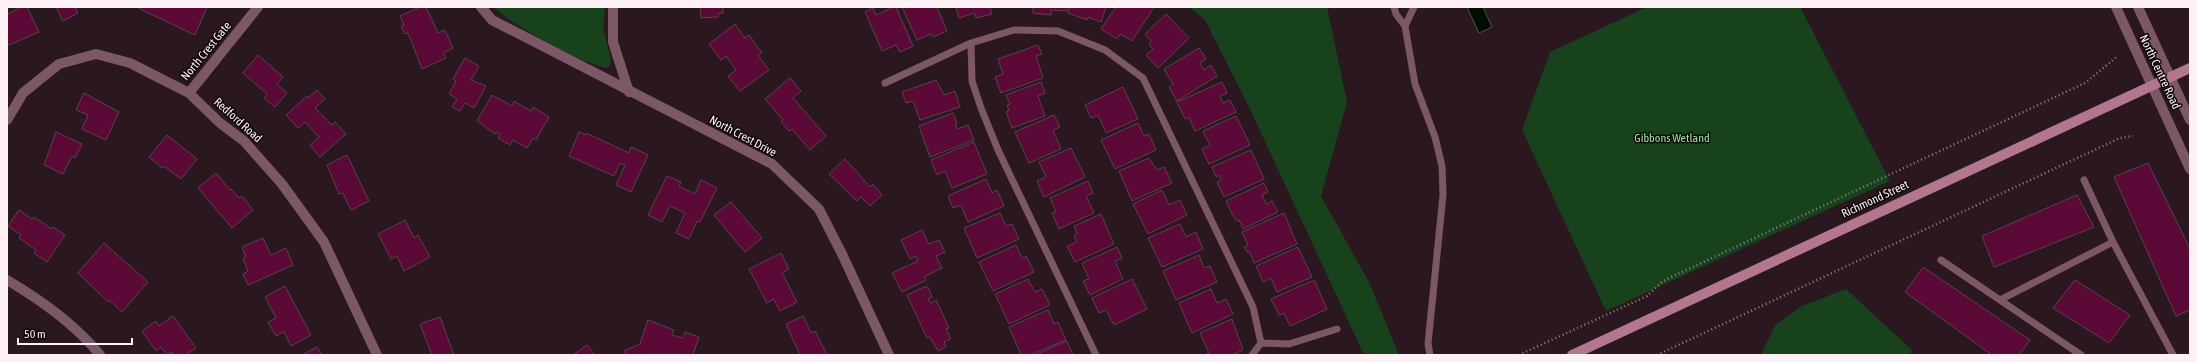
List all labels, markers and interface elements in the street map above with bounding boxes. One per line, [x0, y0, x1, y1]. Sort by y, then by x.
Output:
street label: North Crest Gate [178, 19, 234, 83]
street label: North Centre Road [2137, 32, 2183, 112]
street label: Redford Road [211, 95, 265, 145]
street label: North Crest Drive [707, 112, 779, 160]
park label: Gibbons Wetland [1634, 131, 1710, 145]
street label: Richmond Street [1839, 177, 1911, 221]
scale bar [18, 320, 132, 346]
text: 50 m [24, 327, 46, 341]

